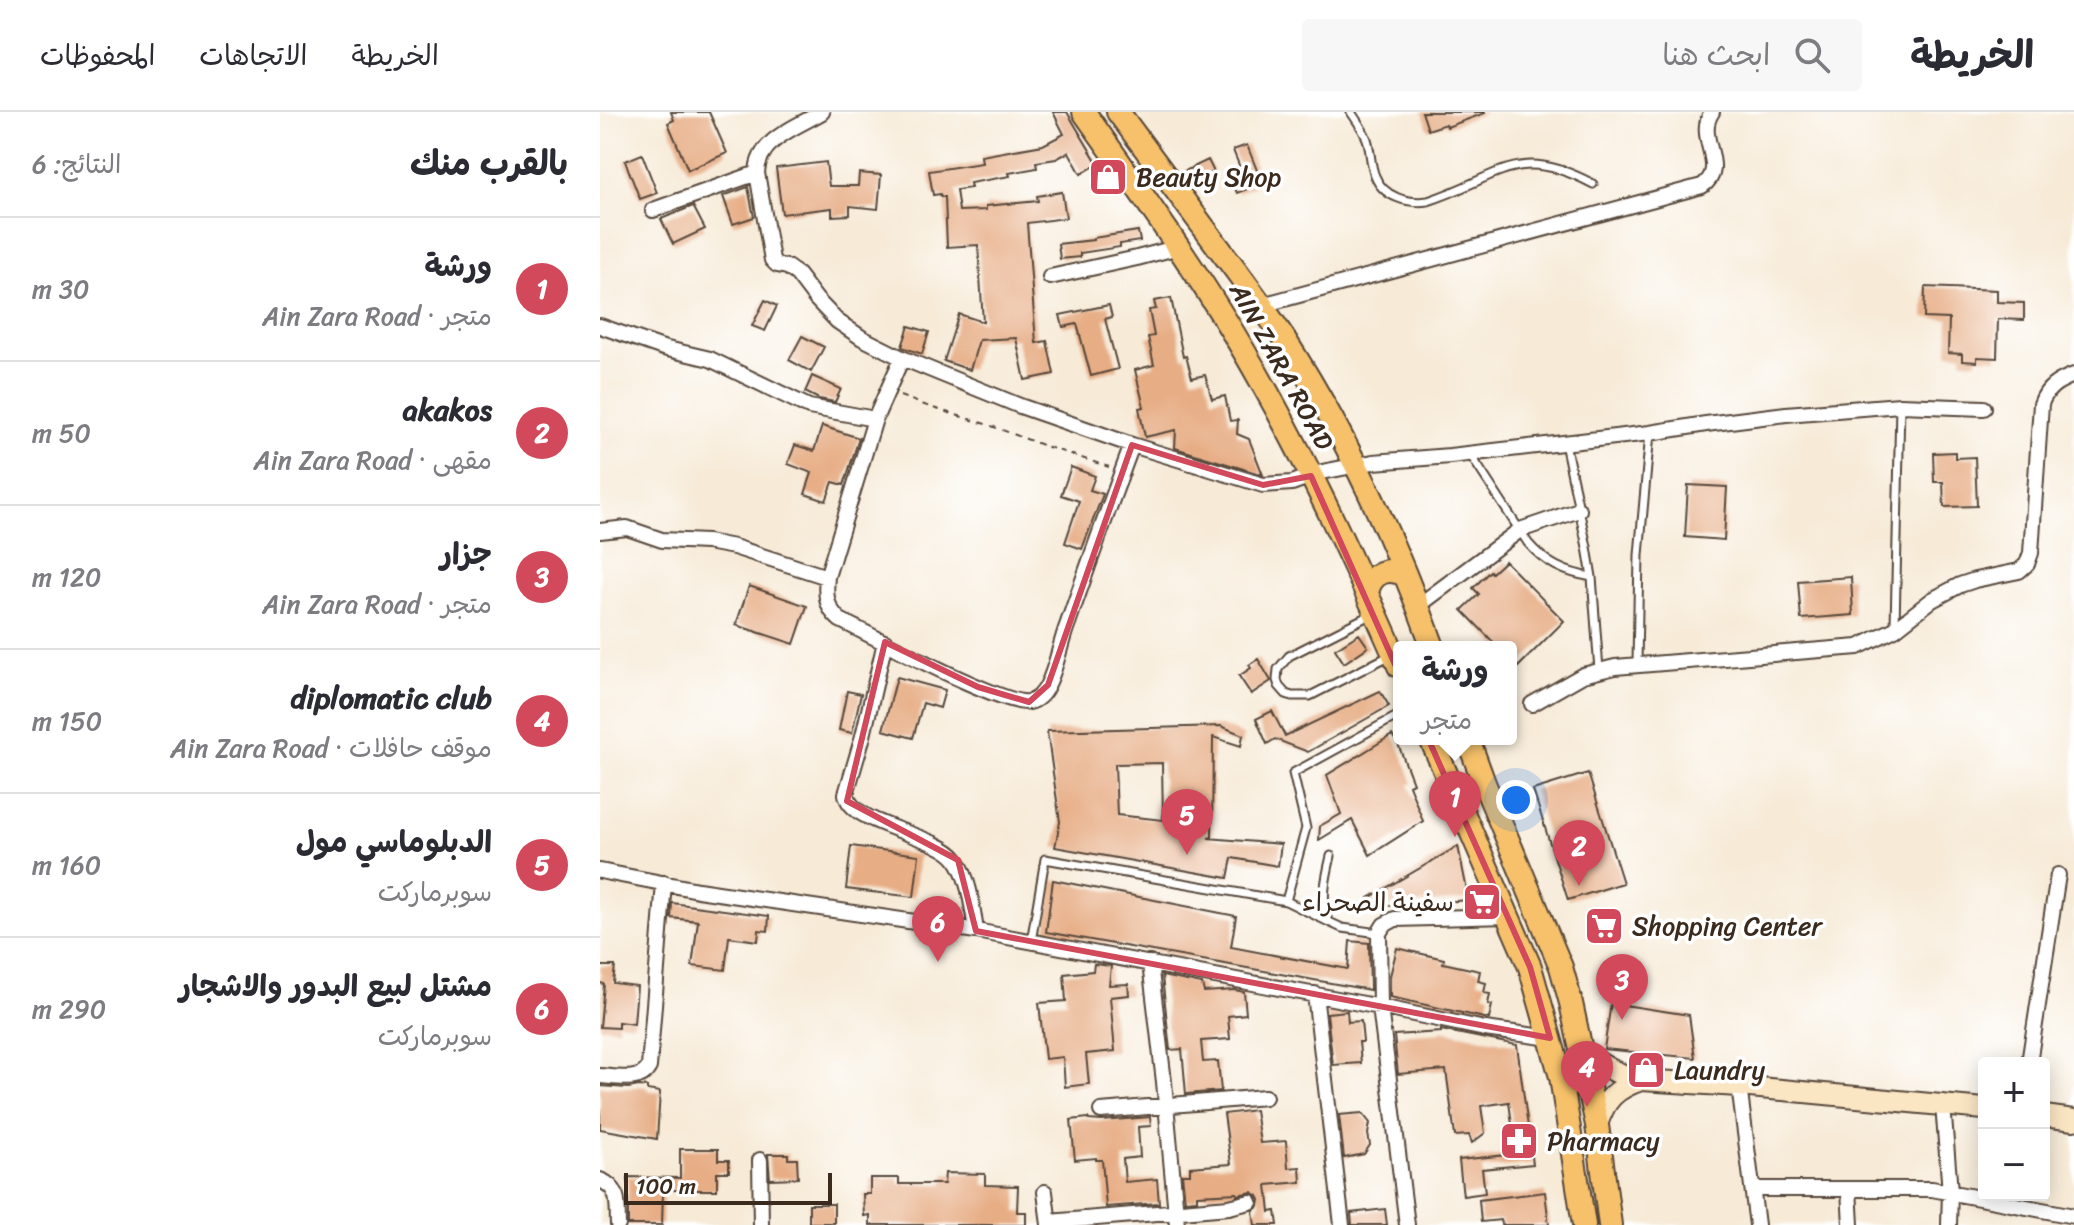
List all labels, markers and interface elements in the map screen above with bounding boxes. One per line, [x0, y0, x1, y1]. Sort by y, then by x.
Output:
search box [1302, 19, 1862, 91]
text: الخريطة [1910, 22, 2034, 89]
text: ابحث هنا [1662, 28, 1770, 82]
text: المحفوظات [40, 31, 155, 80]
text: الاتجاهات [199, 31, 307, 80]
text: الخريطة [351, 31, 439, 80]
icon: search [1790, 33, 1834, 77]
text: بالقرب منك [410, 134, 568, 194]
text: النتائج: 6 [32, 141, 121, 187]
place label: Beauty Shop [1136, 154, 1282, 200]
shop icon: Beauty Shop [1087, 156, 1129, 198]
text: ورشة [425, 239, 492, 293]
text: 30 m [32, 266, 89, 312]
text: 1 [536, 266, 548, 312]
street label: AIN ZARA ROAD [1216, 273, 1347, 459]
text: متجر · Ain Zara Road [262, 293, 492, 339]
text: akakos [403, 383, 492, 437]
text: 50 m [32, 410, 91, 456]
text: 2 [535, 410, 550, 456]
text: مقهى · Ain Zara Road [254, 437, 492, 483]
text: جزار [440, 527, 492, 581]
text: 120 m [32, 554, 101, 600]
text: 3 [535, 554, 549, 600]
text: متجر · Ain Zara Road [262, 581, 492, 627]
popup [1393, 641, 1517, 745]
text: ورشة [1421, 643, 1489, 697]
text: diplomatic club [290, 671, 492, 725]
text: متجر [1421, 697, 1472, 743]
text: 150 m [32, 698, 102, 744]
text: 4 [534, 698, 550, 744]
text: موقف حافلات · Ain Zara Road [170, 725, 492, 771]
pin: 1 [1429, 771, 1481, 837]
your location [1496, 780, 1536, 820]
pin: 5 [1161, 789, 1213, 855]
text: الدبلوماسي مول [296, 815, 492, 869]
pin: 2 [1553, 820, 1605, 886]
text: 160 m [32, 842, 101, 888]
text: 5 [534, 842, 550, 888]
text: سوبرماركت [378, 869, 492, 915]
place label: سفينة الصحراء [1302, 879, 1454, 925]
supermarket icon: سفينة الصحراء [1461, 881, 1503, 923]
pin: 6 [912, 896, 964, 962]
place label: Shopping Center [1632, 903, 1823, 949]
supermarket icon: Shopping Center [1583, 905, 1625, 947]
pin: 3 [1596, 954, 1648, 1020]
text: مشتل لبيع البدور والاشجار [179, 959, 492, 1013]
text: 290 m [32, 986, 106, 1032]
text: 6 [535, 986, 549, 1032]
text: سوبرماركت [378, 1013, 492, 1059]
pin: 4 [1561, 1041, 1613, 1107]
place label: Laundry [1674, 1047, 1765, 1093]
shop icon: Laundry [1625, 1049, 1667, 1091]
map controls [1978, 1057, 2050, 1201]
button: + [1978, 1057, 2050, 1129]
place label: Pharmacy [1547, 1118, 1660, 1164]
pharmacy icon: Pharmacy [1498, 1120, 1540, 1162]
button: − [1978, 1129, 2050, 1201]
text: 100 m [636, 1167, 696, 1206]
scale bar [624, 1169, 832, 1205]

